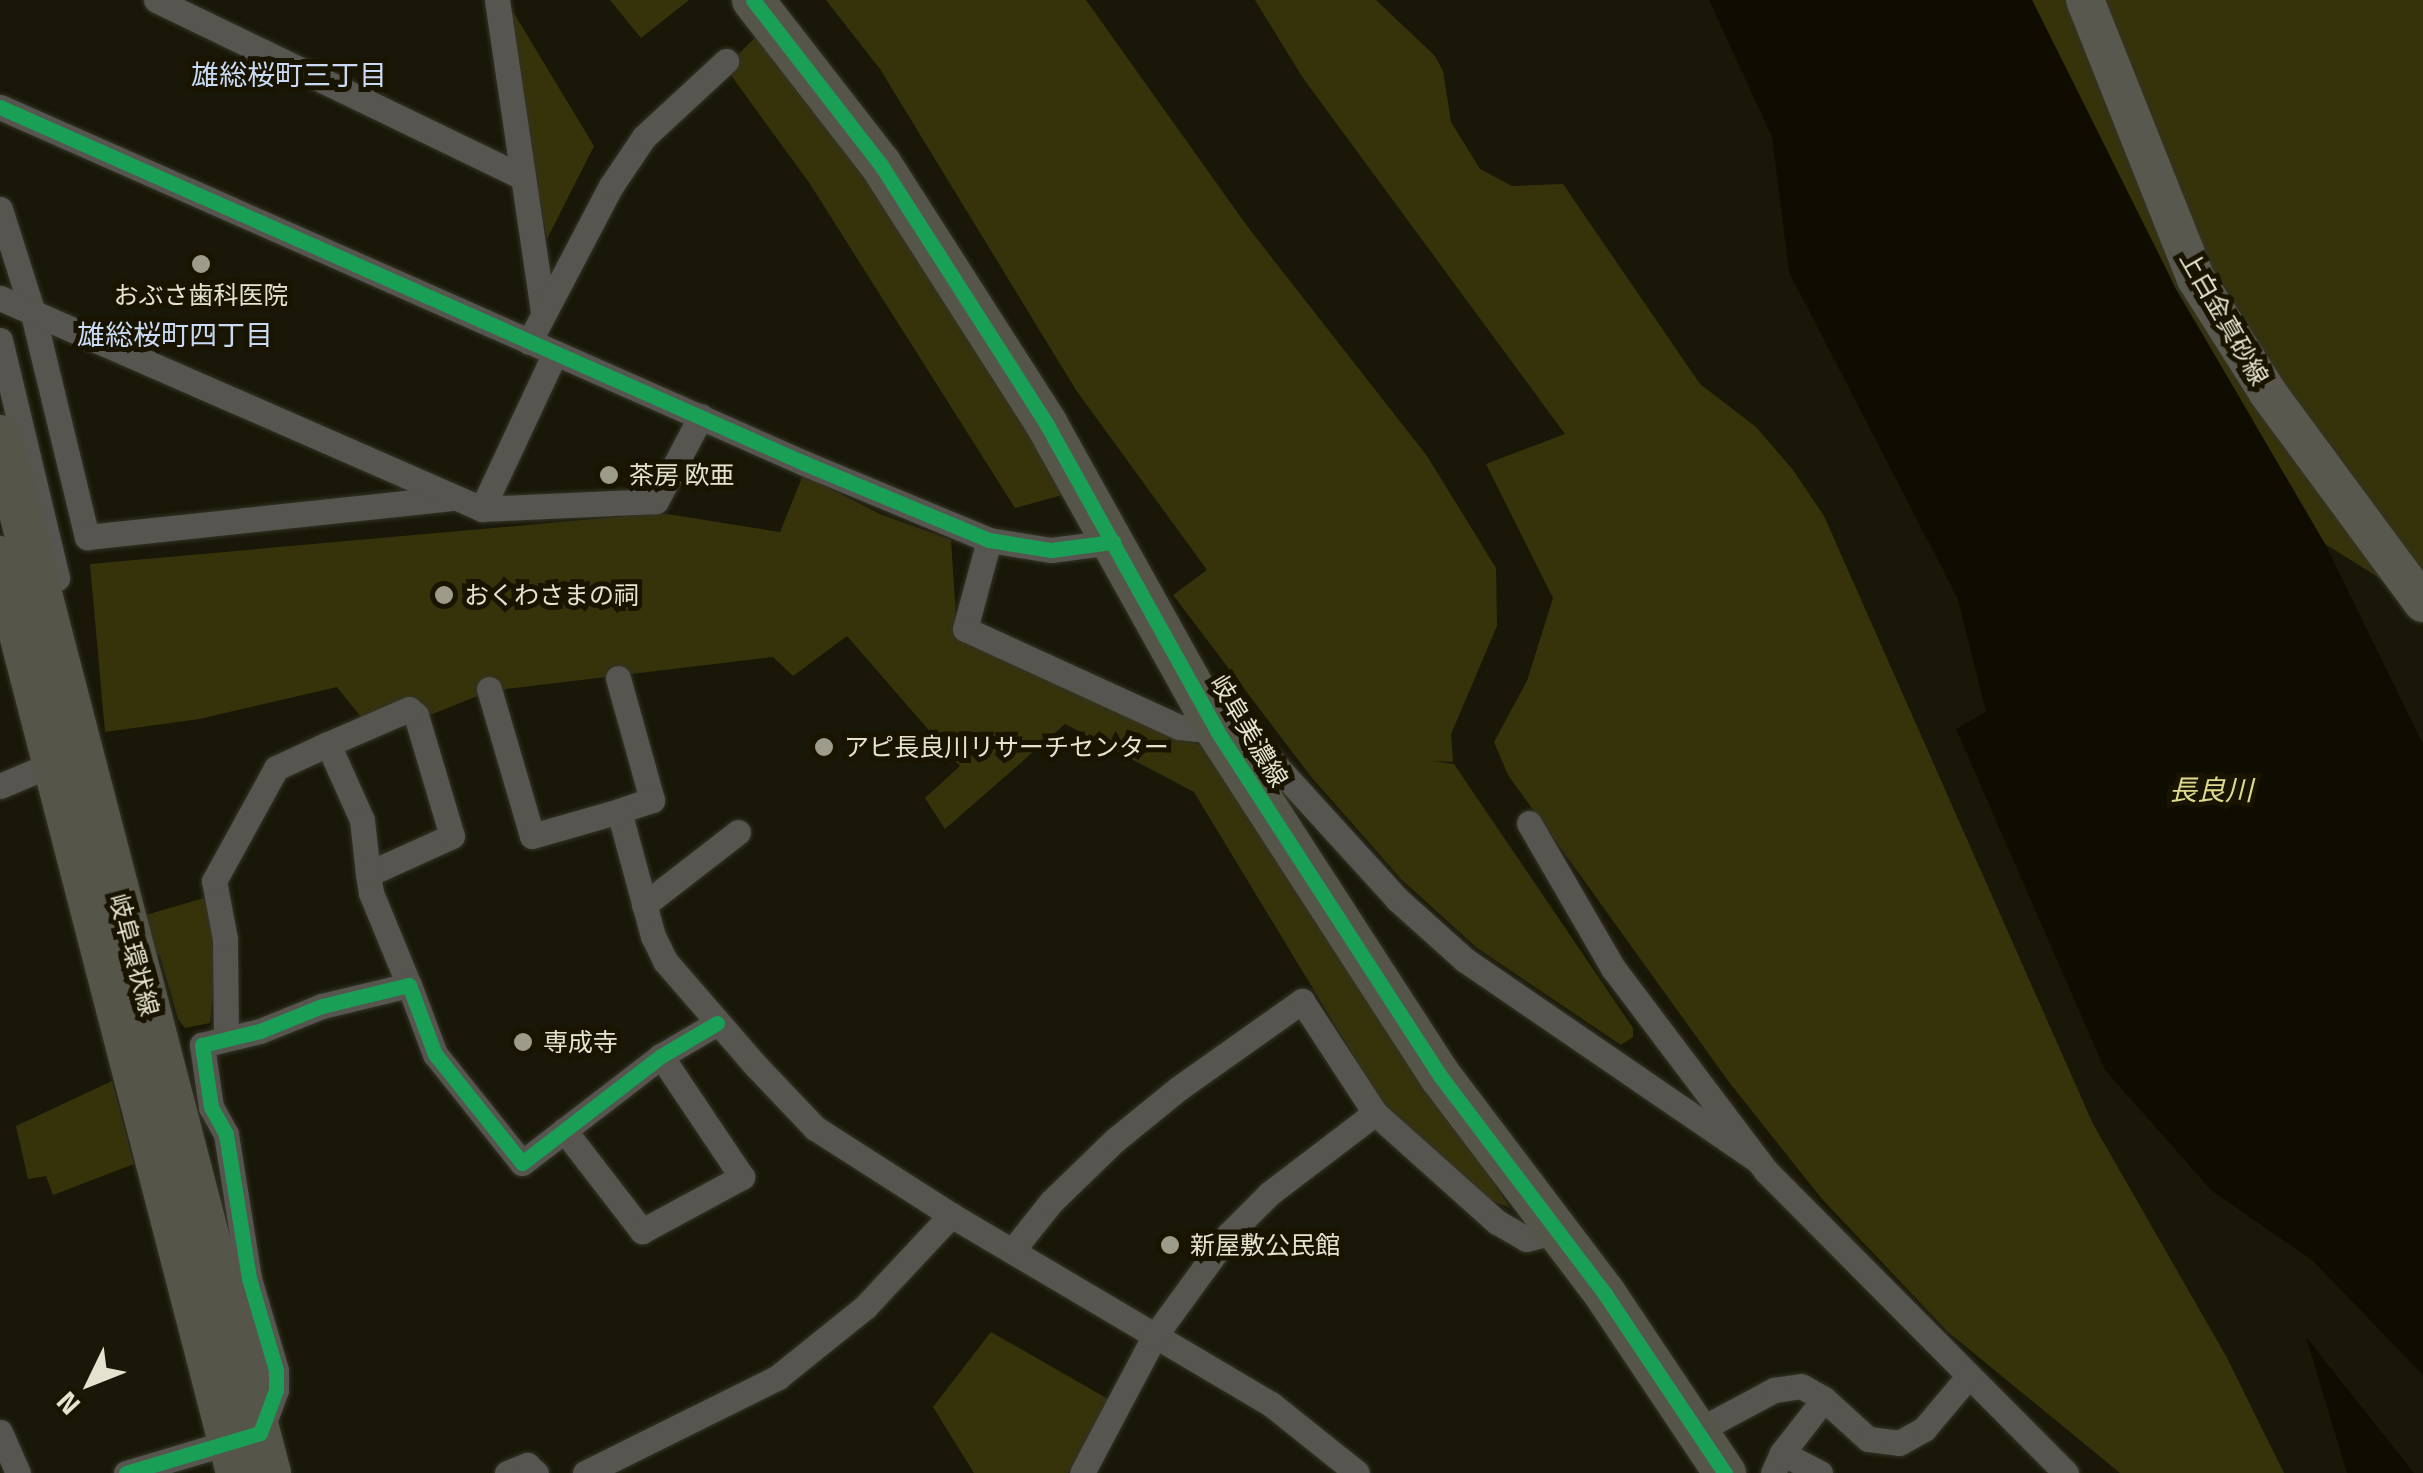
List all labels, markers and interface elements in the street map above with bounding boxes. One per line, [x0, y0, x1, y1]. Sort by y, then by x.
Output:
district label: 雄総桜町三丁目 [191, 58, 387, 92]
street label: 上白金真砂線 [2174, 246, 2274, 390]
marker: おぶさ歯科医院 [190, 253, 212, 275]
place label: おぶさ歯科医院 [114, 280, 288, 310]
district label: 雄総桜町四丁目 [77, 318, 273, 352]
place label: 茶房 欧亜 [629, 460, 734, 490]
marker: 茶房 欧亜 [598, 464, 620, 486]
place label: おくわさまの祠 [464, 580, 639, 610]
marker: おくわさまの祠 [433, 584, 455, 606]
street label: 岐阜美濃線 [1204, 670, 1294, 792]
place label: アピ長良川リサーチセンター [844, 732, 1169, 762]
marker: アピ長良川リサーチセンター [813, 736, 835, 758]
water label: 長良川 [2169, 773, 2253, 807]
street label: 岐阜環状線 [103, 891, 165, 1019]
place label: 専成寺 [543, 1027, 618, 1057]
marker: 専成寺 [512, 1031, 534, 1053]
place label: 新屋敷公民館 [1190, 1230, 1340, 1260]
marker: 新屋敷公民館 [1159, 1234, 1181, 1256]
north arrow [40, 1333, 140, 1433]
text: N [45, 1382, 90, 1426]

